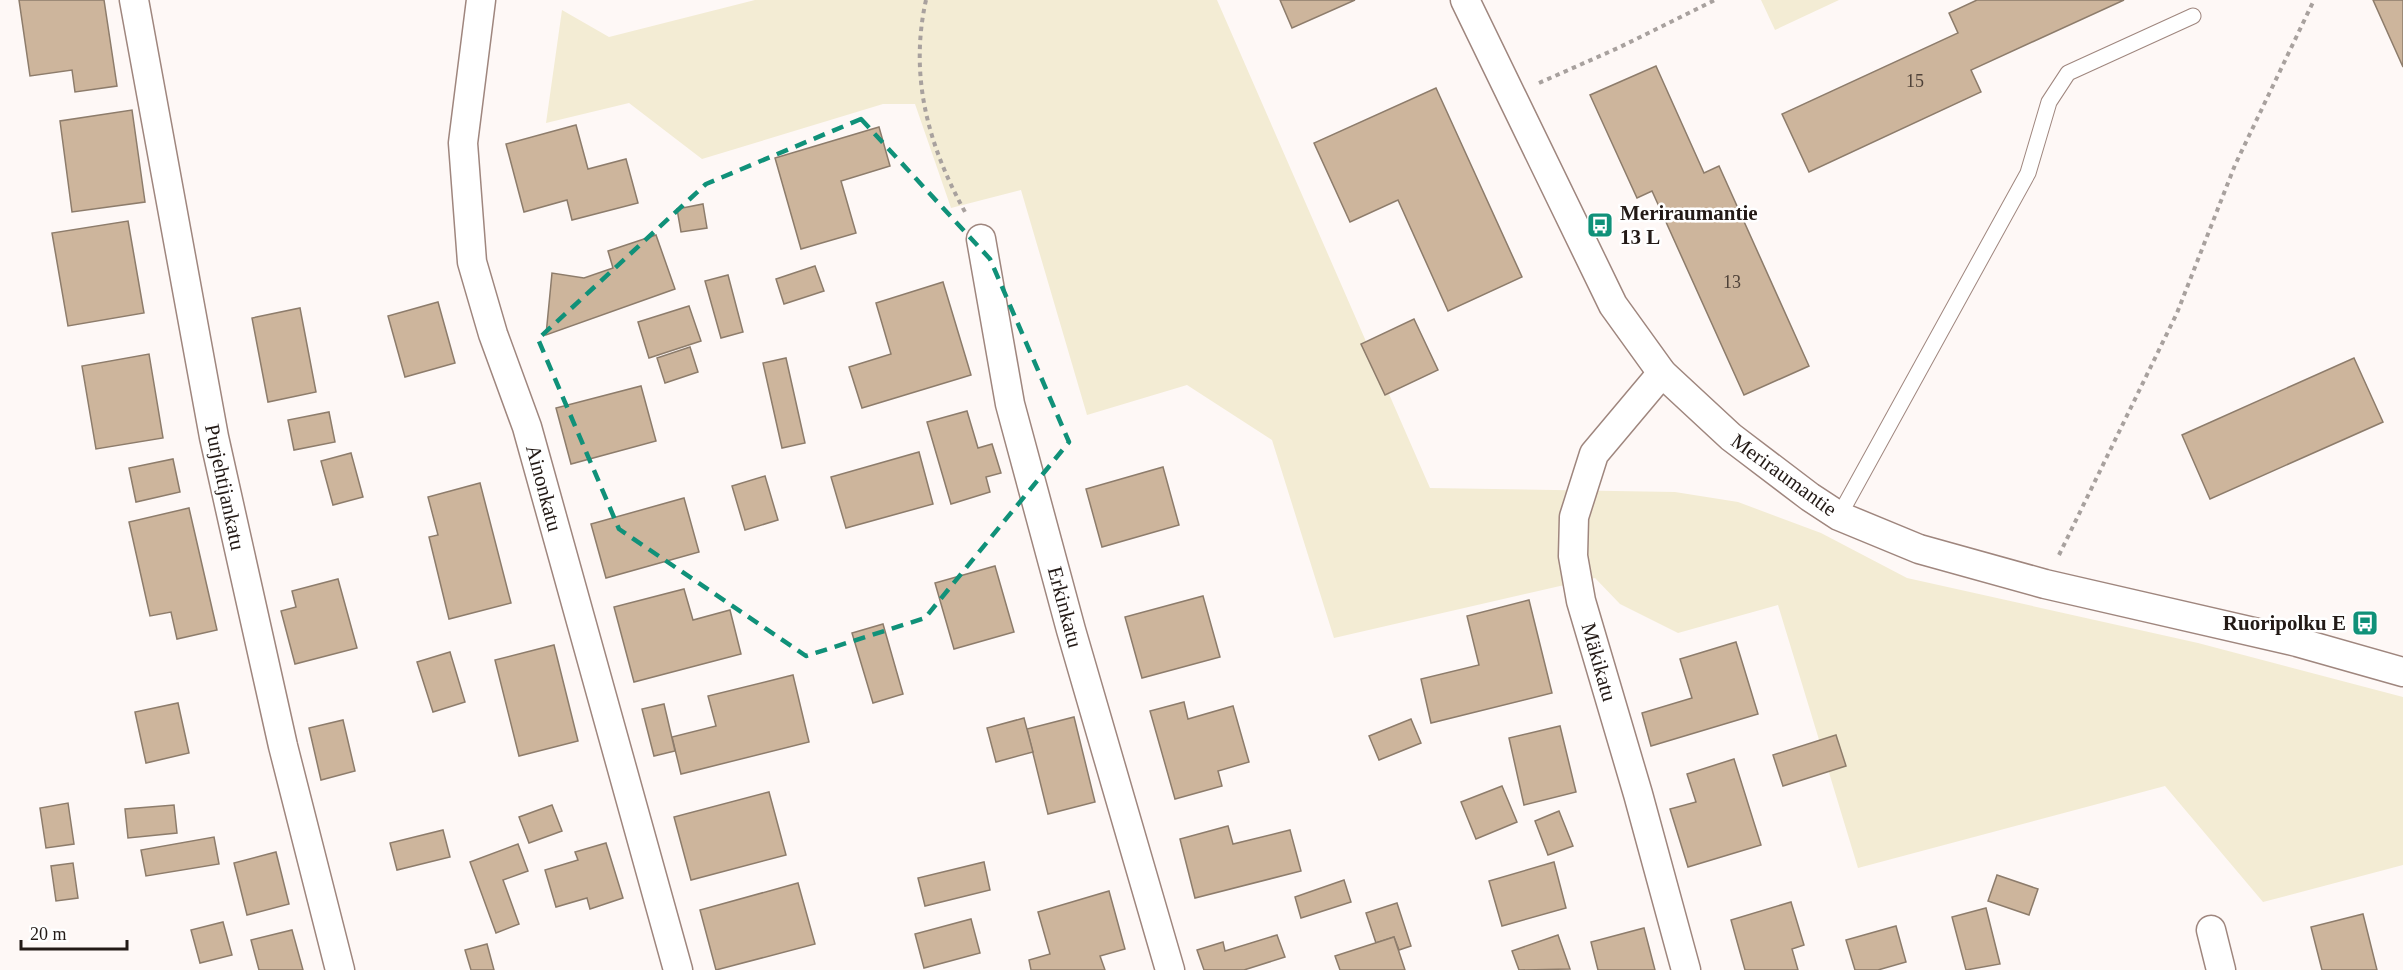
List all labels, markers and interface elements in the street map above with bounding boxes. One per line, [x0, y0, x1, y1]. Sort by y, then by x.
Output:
house number: 15 [1906, 71, 1924, 91]
place label: Meriraumantie 13 L [1620, 201, 1758, 249]
bus stop icon: Meriraumantie 13 L [1585, 210, 1615, 240]
house number: 13 [1723, 272, 1741, 292]
street label: Purjehtijankatu [200, 422, 250, 553]
street label: Meriraumantie [1726, 429, 1842, 521]
street label: Ainonkatu [521, 442, 567, 534]
street label: Erkinkatu [1043, 564, 1087, 651]
bus stop icon: Ruoripolku E [2350, 608, 2380, 638]
place label: Ruoripolku E [2223, 611, 2346, 635]
street label: Mäkikatu [1576, 620, 1622, 704]
scale bar [21, 913, 128, 951]
text: 20 m [30, 924, 67, 944]

